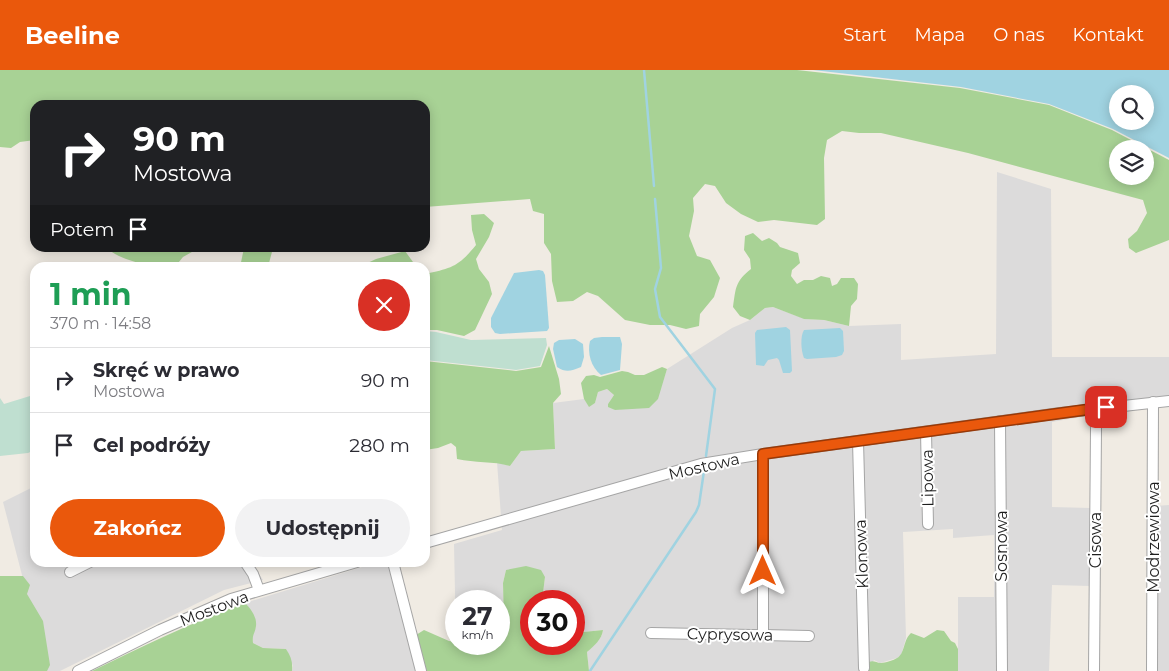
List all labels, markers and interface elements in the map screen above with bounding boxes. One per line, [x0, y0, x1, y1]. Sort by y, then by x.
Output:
text: Beeline [25, 21, 120, 50]
text: Start [843, 24, 887, 46]
text: Mapa [915, 24, 965, 46]
text: O nas [993, 24, 1045, 46]
text: Kontakt [1073, 24, 1144, 46]
map controls [1109, 85, 1154, 185]
button: search [1109, 85, 1154, 130]
text: 90 m [133, 117, 226, 160]
icon: right [50, 120, 115, 185]
button: layers [1109, 140, 1154, 185]
text: Mostowa [133, 160, 232, 187]
icon: arrive [124, 215, 152, 243]
text: Potem [50, 218, 114, 241]
text: 1 min [50, 276, 131, 313]
button: close [358, 279, 410, 331]
text: 370 m · 14:58 [50, 314, 151, 333]
text: Skręć w prawo [93, 359, 239, 382]
icon: right [50, 366, 78, 394]
text: 90 m [361, 369, 410, 392]
text: Mostowa [93, 382, 165, 401]
pin [1085, 386, 1127, 428]
icon: arrive [1092, 393, 1120, 421]
icon: arrive [50, 431, 78, 459]
text: Cel podróży [93, 434, 210, 457]
text: 280 m [349, 434, 410, 457]
street label: Mostowa [667, 449, 741, 484]
street label: Lipowa [917, 449, 938, 507]
street label: Modrzewiowa [1144, 481, 1163, 593]
button: Zakończ [50, 499, 225, 557]
button: Udostępnij [235, 499, 410, 557]
street label: Sosnowa [992, 510, 1011, 582]
street label: Cisowa [1086, 512, 1105, 568]
street label: Klonowa [851, 519, 872, 589]
position arrow [736, 544, 788, 596]
street label: Mostowa [177, 587, 251, 630]
speed limit sign: 30 [520, 590, 585, 655]
text: 27 [462, 601, 493, 631]
street label: Cyprysowa [687, 624, 773, 645]
text: km/h [461, 627, 494, 642]

